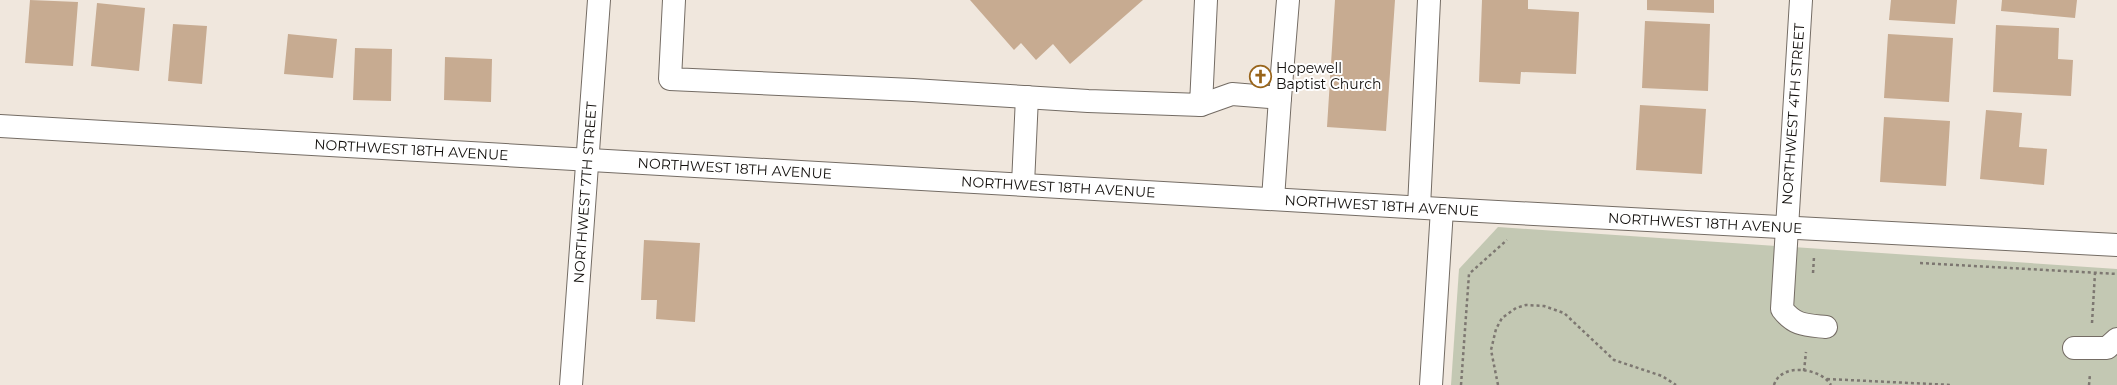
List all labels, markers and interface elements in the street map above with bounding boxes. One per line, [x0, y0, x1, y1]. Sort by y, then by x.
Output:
street label: NORTHWEST 4TH STREET [1778, 22, 1808, 206]
place label: Hopewell Baptist Church [1276, 59, 1381, 93]
church icon: Hopewell Baptist Church [1248, 63, 1274, 89]
street label: NORTHWEST 7TH STREET [569, 101, 601, 284]
street label: NORTHWEST 18TH AVENUE [314, 135, 509, 164]
street label: NORTHWEST 18TH AVENUE [637, 154, 832, 183]
street label: NORTHWEST 18TH AVENUE [961, 172, 1156, 201]
street label: NORTHWEST 18TH AVENUE [1284, 191, 1479, 220]
street label: NORTHWEST 18TH AVENUE [1608, 209, 1803, 237]

